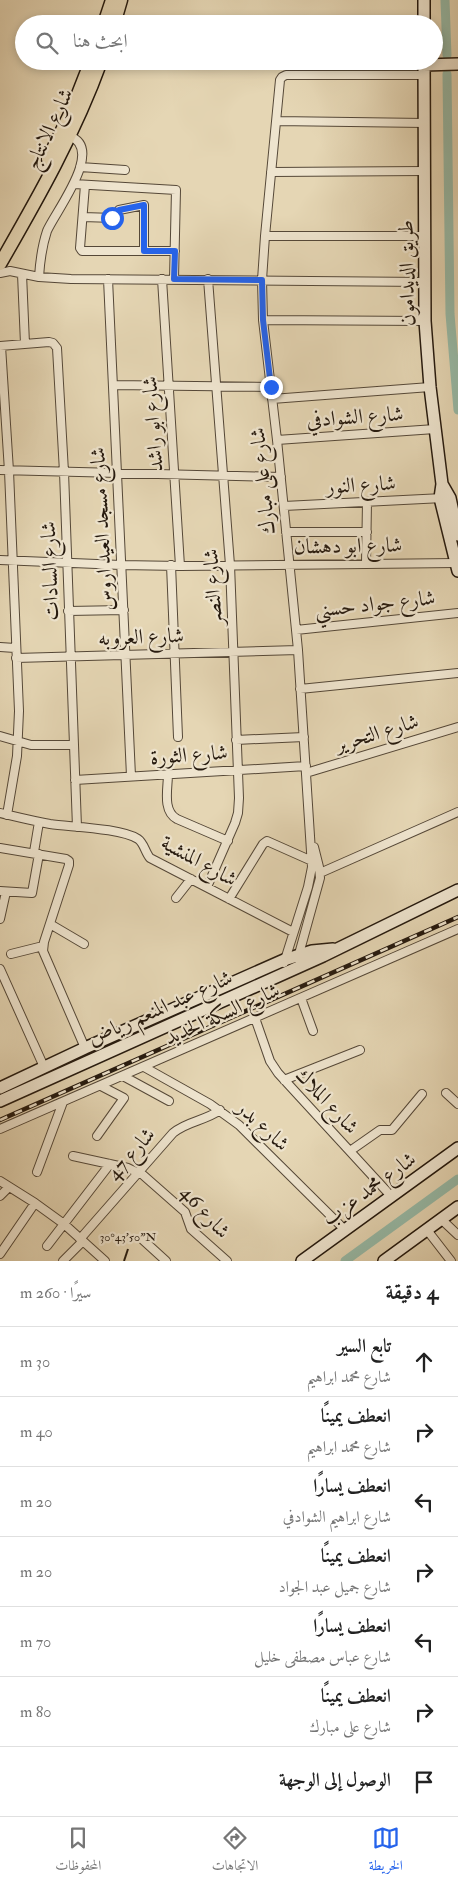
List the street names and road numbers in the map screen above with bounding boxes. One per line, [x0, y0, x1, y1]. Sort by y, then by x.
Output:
street label: شارع الانتاج [18, 84, 84, 176]
street label: طريق الديدامون [393, 220, 421, 326]
street label: شارع ابو راشد [136, 375, 174, 473]
street label: شارع الشوادفي [306, 400, 405, 438]
street label: شارع على مبارك [244, 426, 286, 536]
street label: شارع مسجد العيد اروس [84, 446, 124, 612]
street label: شارع النور [323, 470, 397, 504]
street label: شارع السادات [35, 521, 69, 621]
street label: شارع ابو دهشان [293, 532, 403, 564]
street label: شارع النصر [198, 548, 233, 628]
street label: شارع جواد حسني [313, 584, 437, 630]
street label: شارع العروبه [98, 622, 185, 656]
street label: شارع التحرير [330, 708, 423, 763]
street label: شارع الثورة [149, 739, 229, 775]
street label: شارع المنشية [154, 829, 242, 896]
street label: شارع عبد المنعم رياض [83, 964, 239, 1057]
street label: شارع السكة الحديد [160, 977, 286, 1055]
street label: شارع الملاك [287, 1062, 365, 1143]
street label: شارع بدر [227, 1093, 295, 1160]
street label: شارع 47 [101, 1122, 164, 1189]
street label: شارع محمد عزب [317, 1146, 424, 1235]
street label: شارع 46 [171, 1180, 236, 1247]

